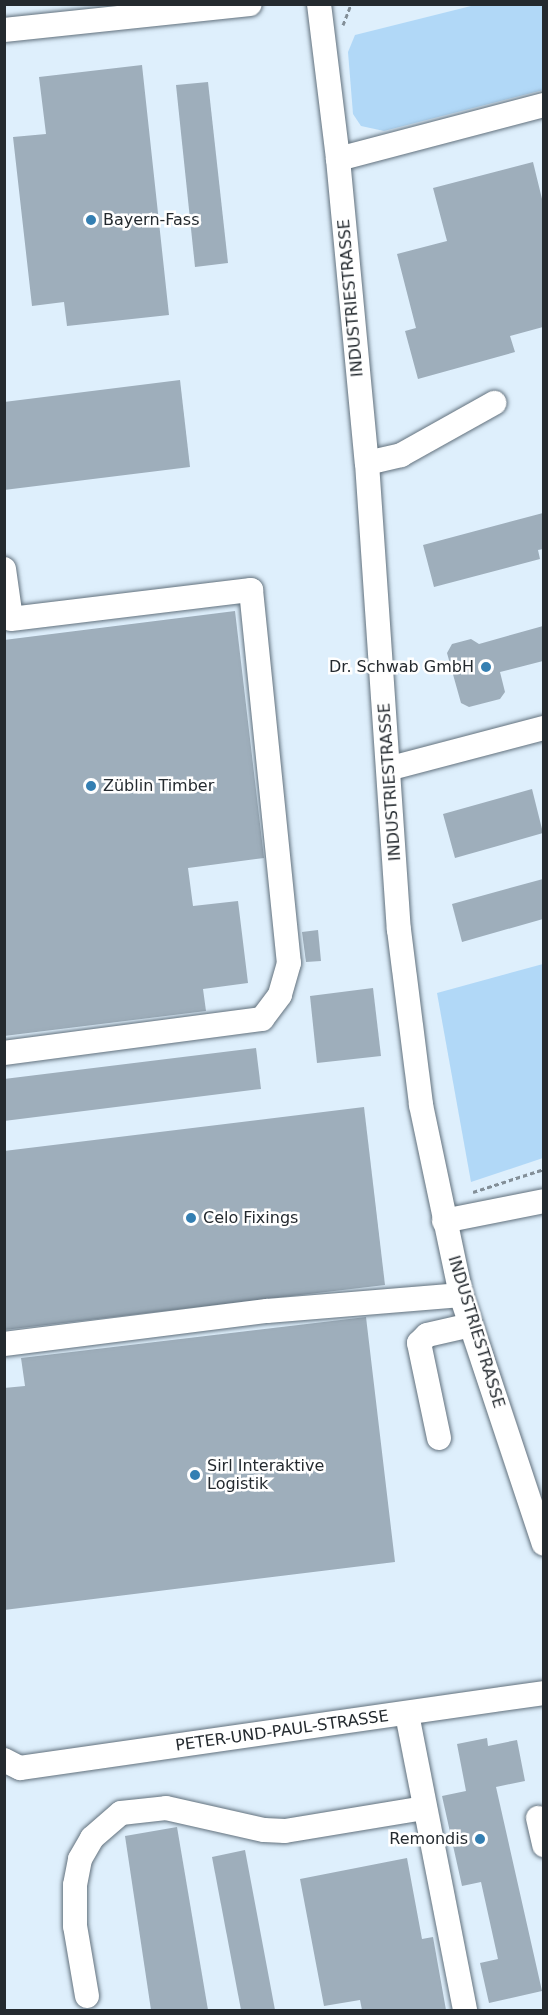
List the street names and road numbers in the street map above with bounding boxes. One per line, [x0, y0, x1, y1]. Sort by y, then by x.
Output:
street label: INDUSTRIESTRASSE [335, 218, 367, 378]
street label: INDUSTRIESTRASSE [375, 702, 405, 862]
street label: INDUSTRIESTRASSE [444, 1253, 508, 1411]
street label: PETER-UND-PAUL-STRASSE [174, 1707, 390, 1755]

